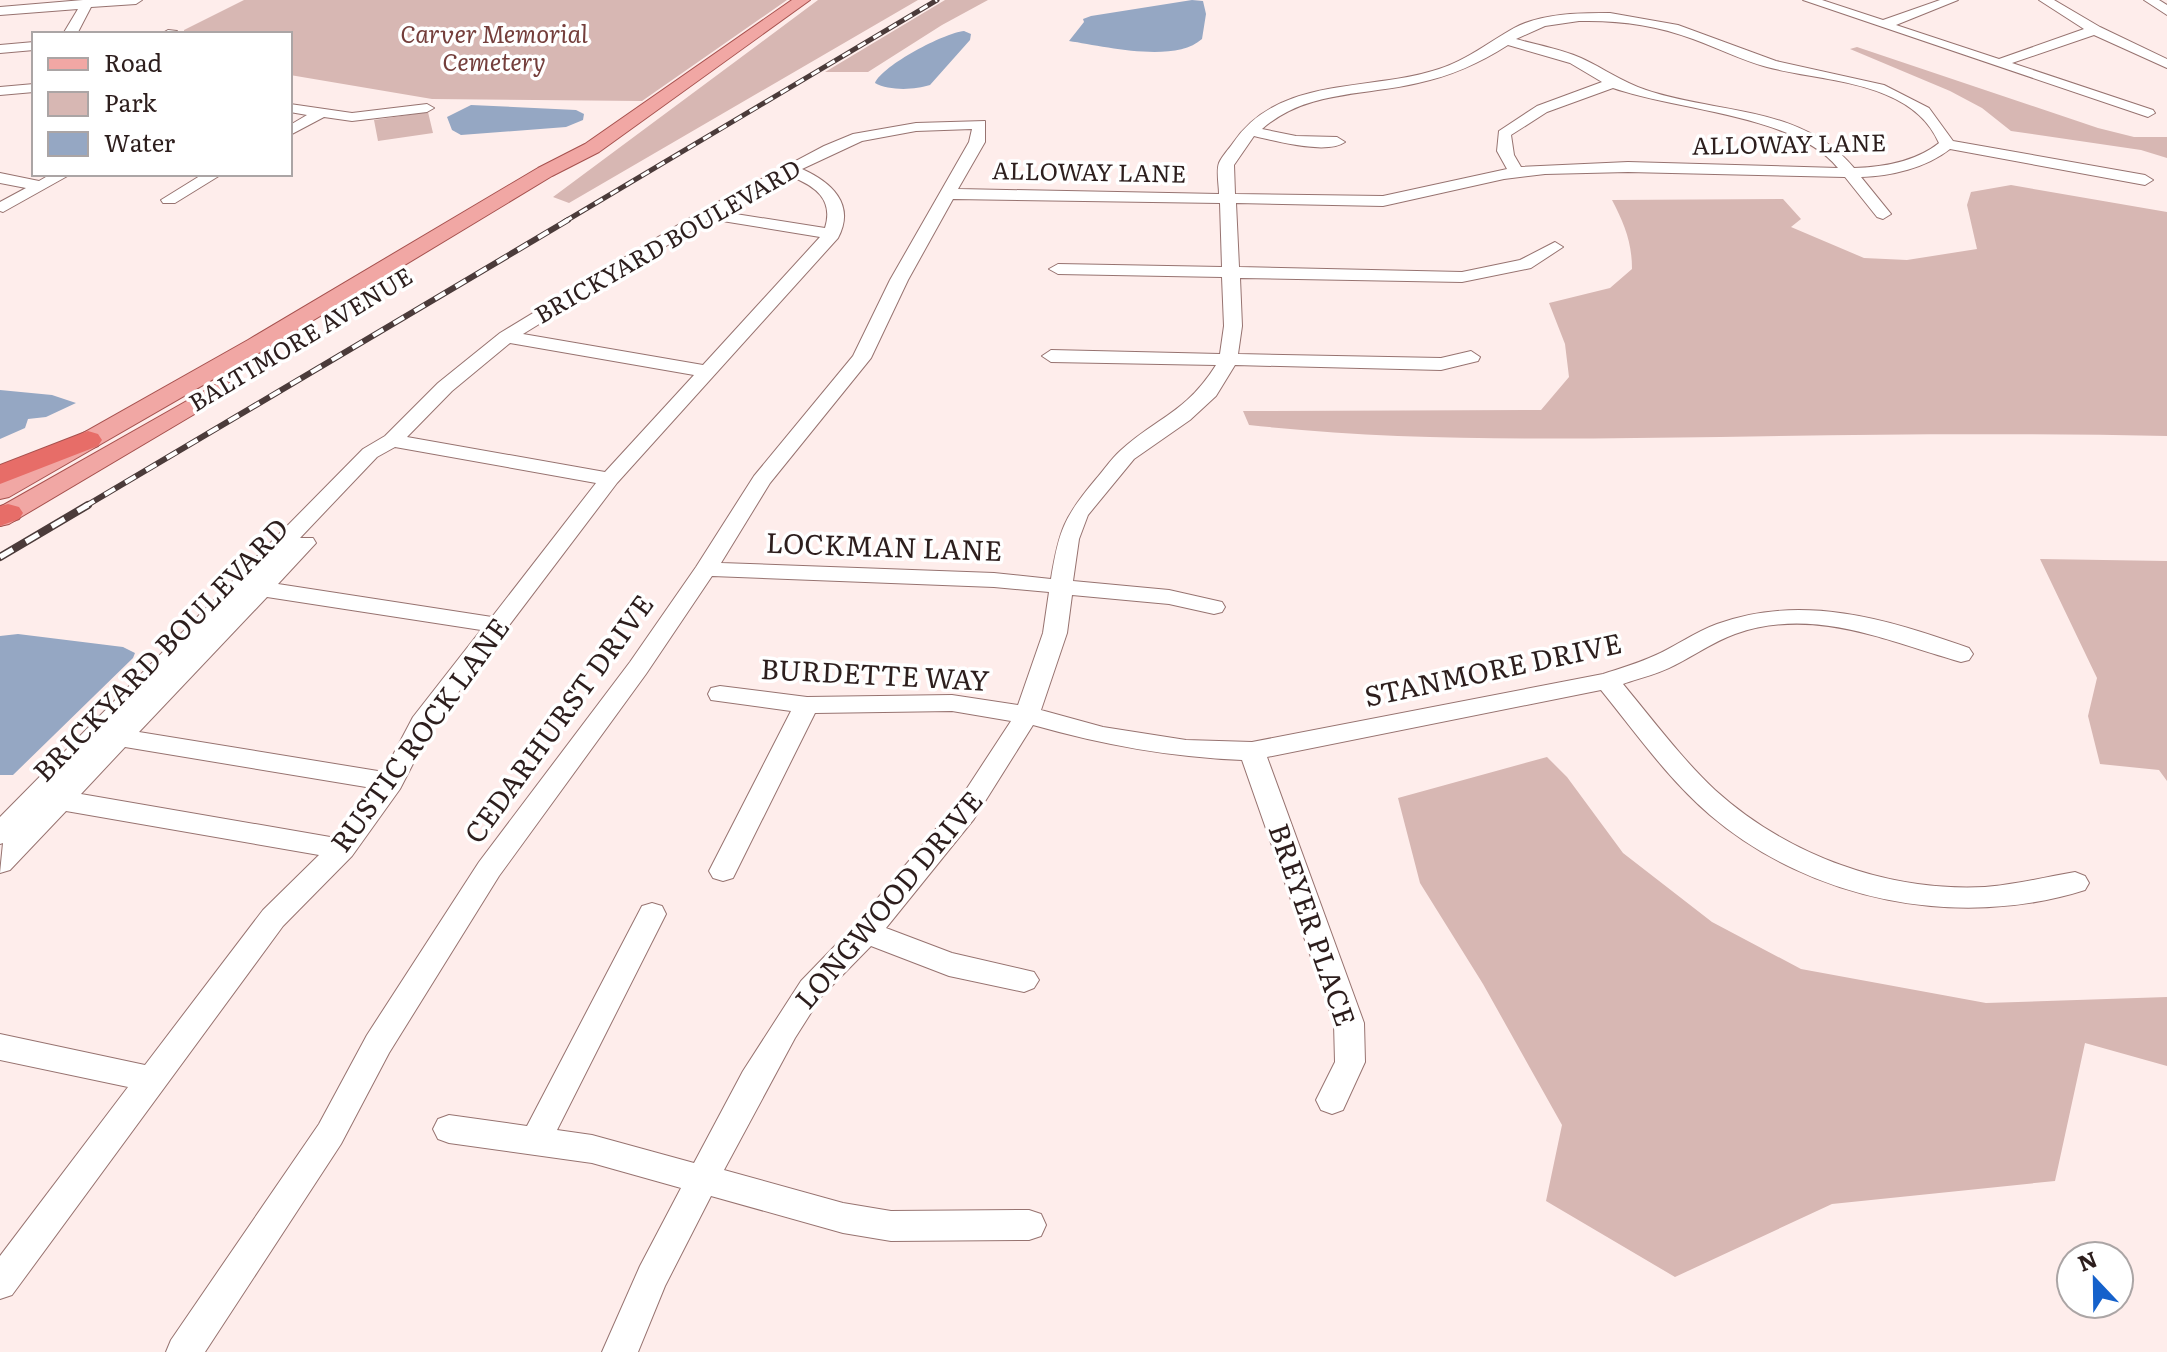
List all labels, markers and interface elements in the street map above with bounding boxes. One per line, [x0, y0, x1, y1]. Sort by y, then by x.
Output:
park label: Carver Memorial Cemetery [400, 15, 588, 78]
legend [32, 32, 292, 176]
text: Road [104, 44, 163, 79]
text: Park [104, 84, 157, 119]
street label: ALLOWAY LANE [1691, 123, 1886, 162]
text: Water [104, 124, 176, 159]
street label: BRICKYARD BOULEVARD [527, 149, 806, 331]
street label: ALLOWAY LANE [992, 151, 1187, 190]
street label: BALTIMORE AVENUE [181, 257, 418, 419]
street label: BRICKYARD BOULEVARD [22, 507, 297, 790]
street label: LOCKMAN LANE [765, 520, 1003, 570]
street label: CEDARHURST DRIVE [453, 585, 662, 851]
street label: RUSTIC ROCK LANE [319, 608, 518, 860]
street label: STANMORE DRIVE [1360, 620, 1625, 716]
street label: BURDETTE WAY [759, 646, 991, 700]
street label: LONGWOOD DRIVE [784, 780, 991, 1017]
street label: BREYER PLACE [1260, 817, 1368, 1031]
north arrow [2055, 1240, 2135, 1320]
text: N [2072, 1241, 2102, 1279]

